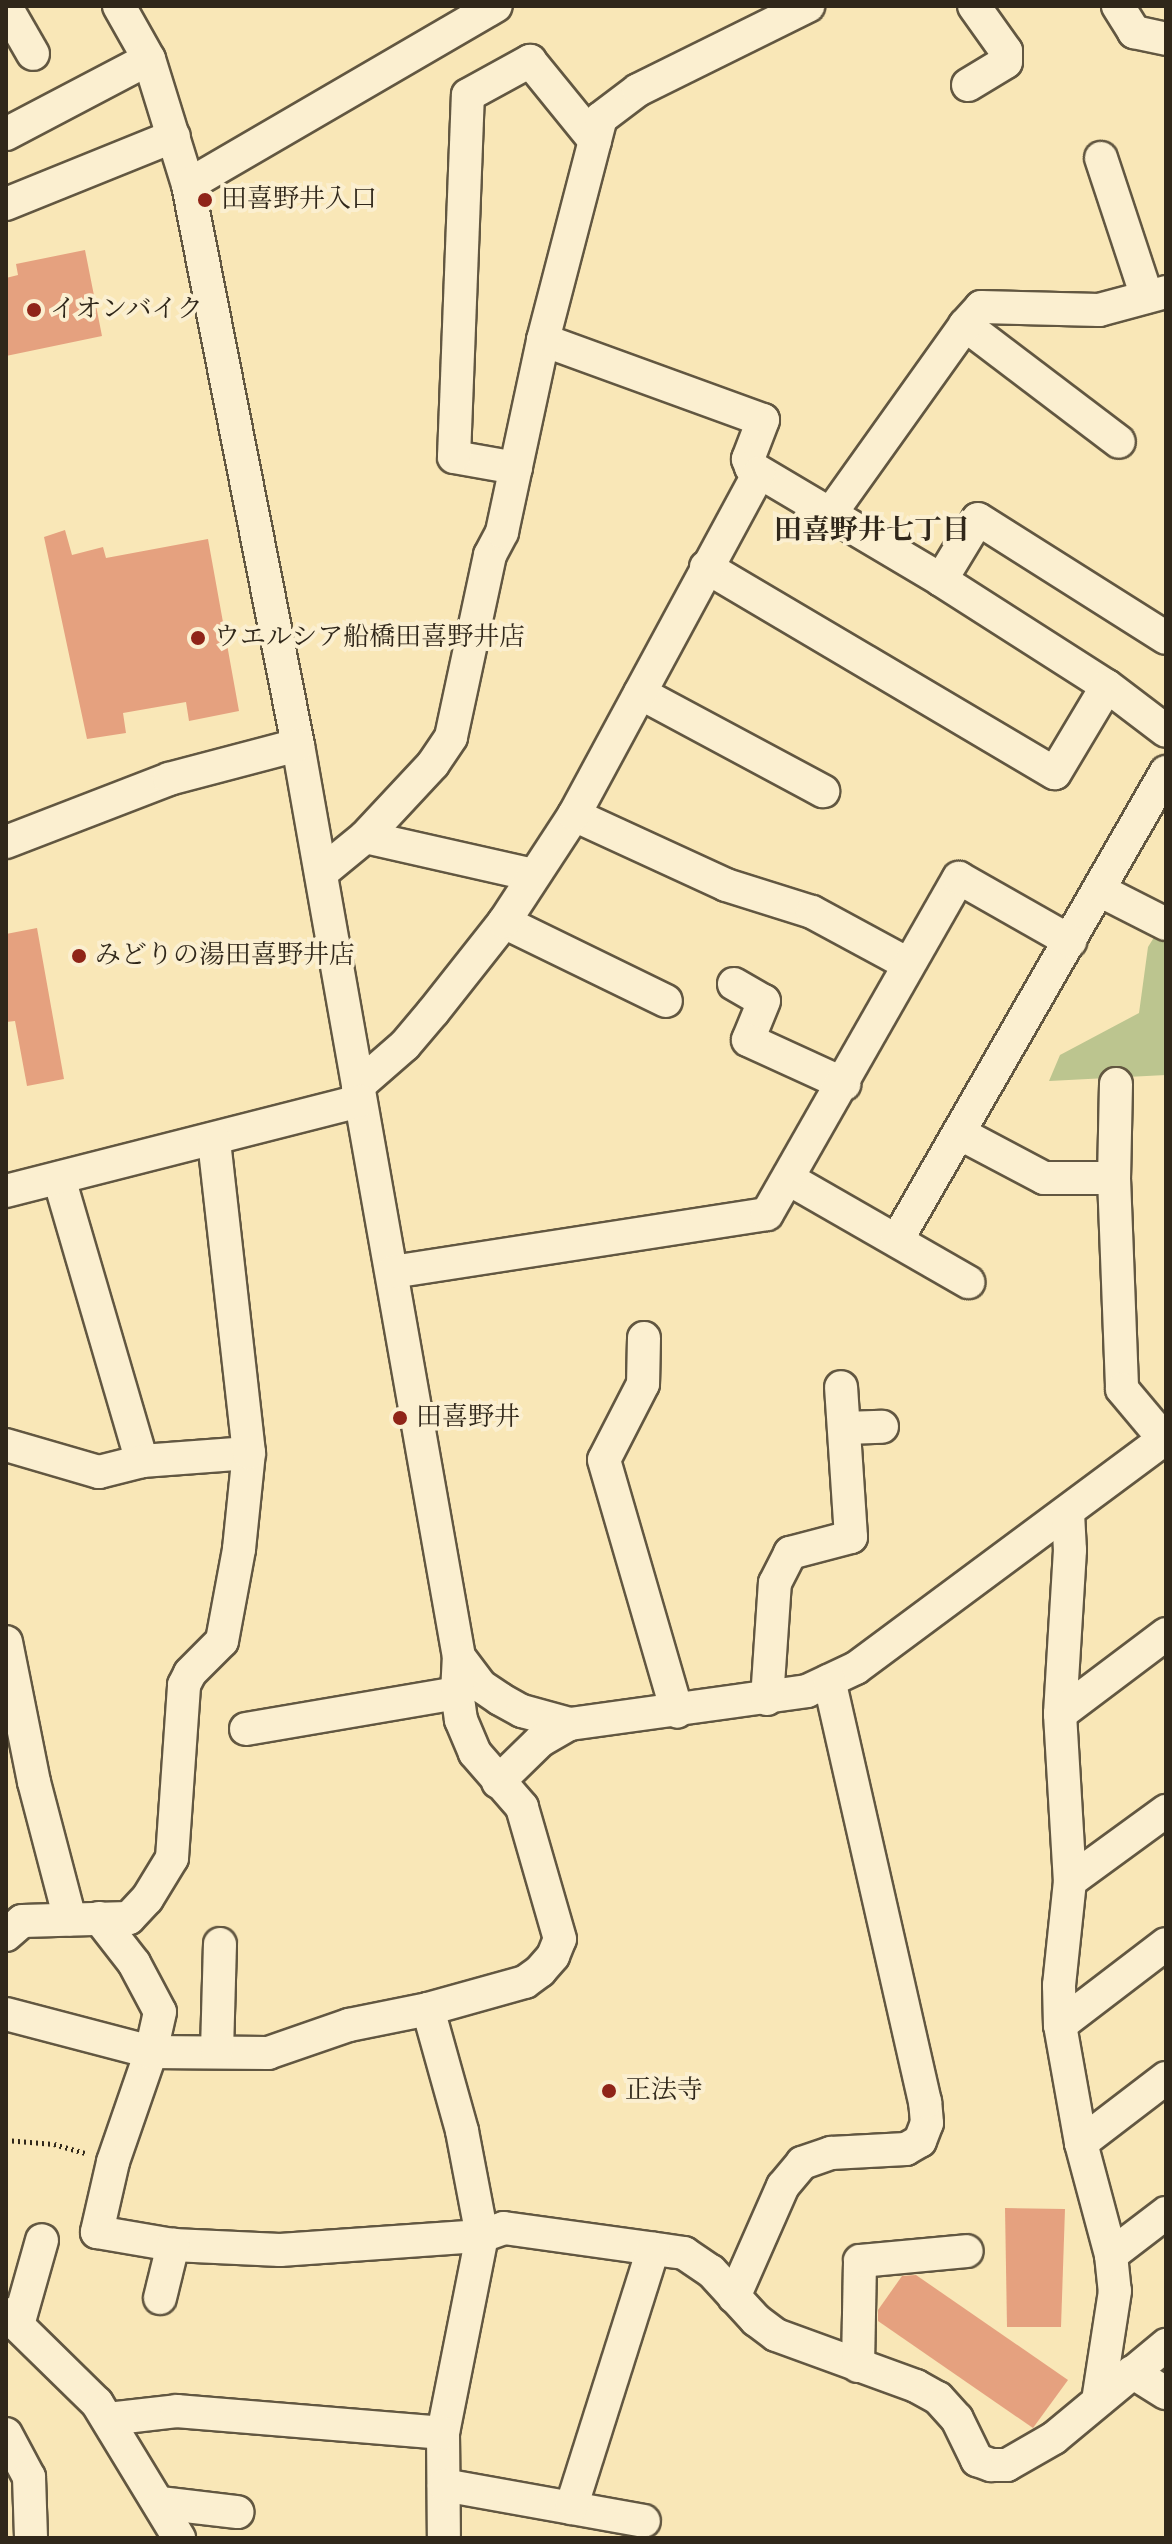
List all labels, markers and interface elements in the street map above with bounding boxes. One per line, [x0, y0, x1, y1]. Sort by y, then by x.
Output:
place label: 田喜野井入口 [221, 184, 377, 216]
marker: 田喜野井入口 [196, 191, 214, 209]
place label: イオンバイク [50, 294, 206, 326]
marker: イオンバイク [25, 301, 43, 319]
district label: 田喜野井七丁目 [774, 514, 970, 548]
place label: ウエルシア船橋田喜野井店 [214, 622, 526, 654]
marker: ウエルシア船橋田喜野井店 [189, 629, 207, 647]
place label: みどりの湯田喜野井店 [95, 940, 355, 972]
marker: みどりの湯田喜野井店 [70, 947, 88, 965]
place label: 田喜野井 [416, 1402, 520, 1434]
marker: 田喜野井 [391, 1409, 409, 1427]
place label: 正法寺 [625, 2075, 703, 2107]
marker: 正法寺 [600, 2082, 618, 2100]

